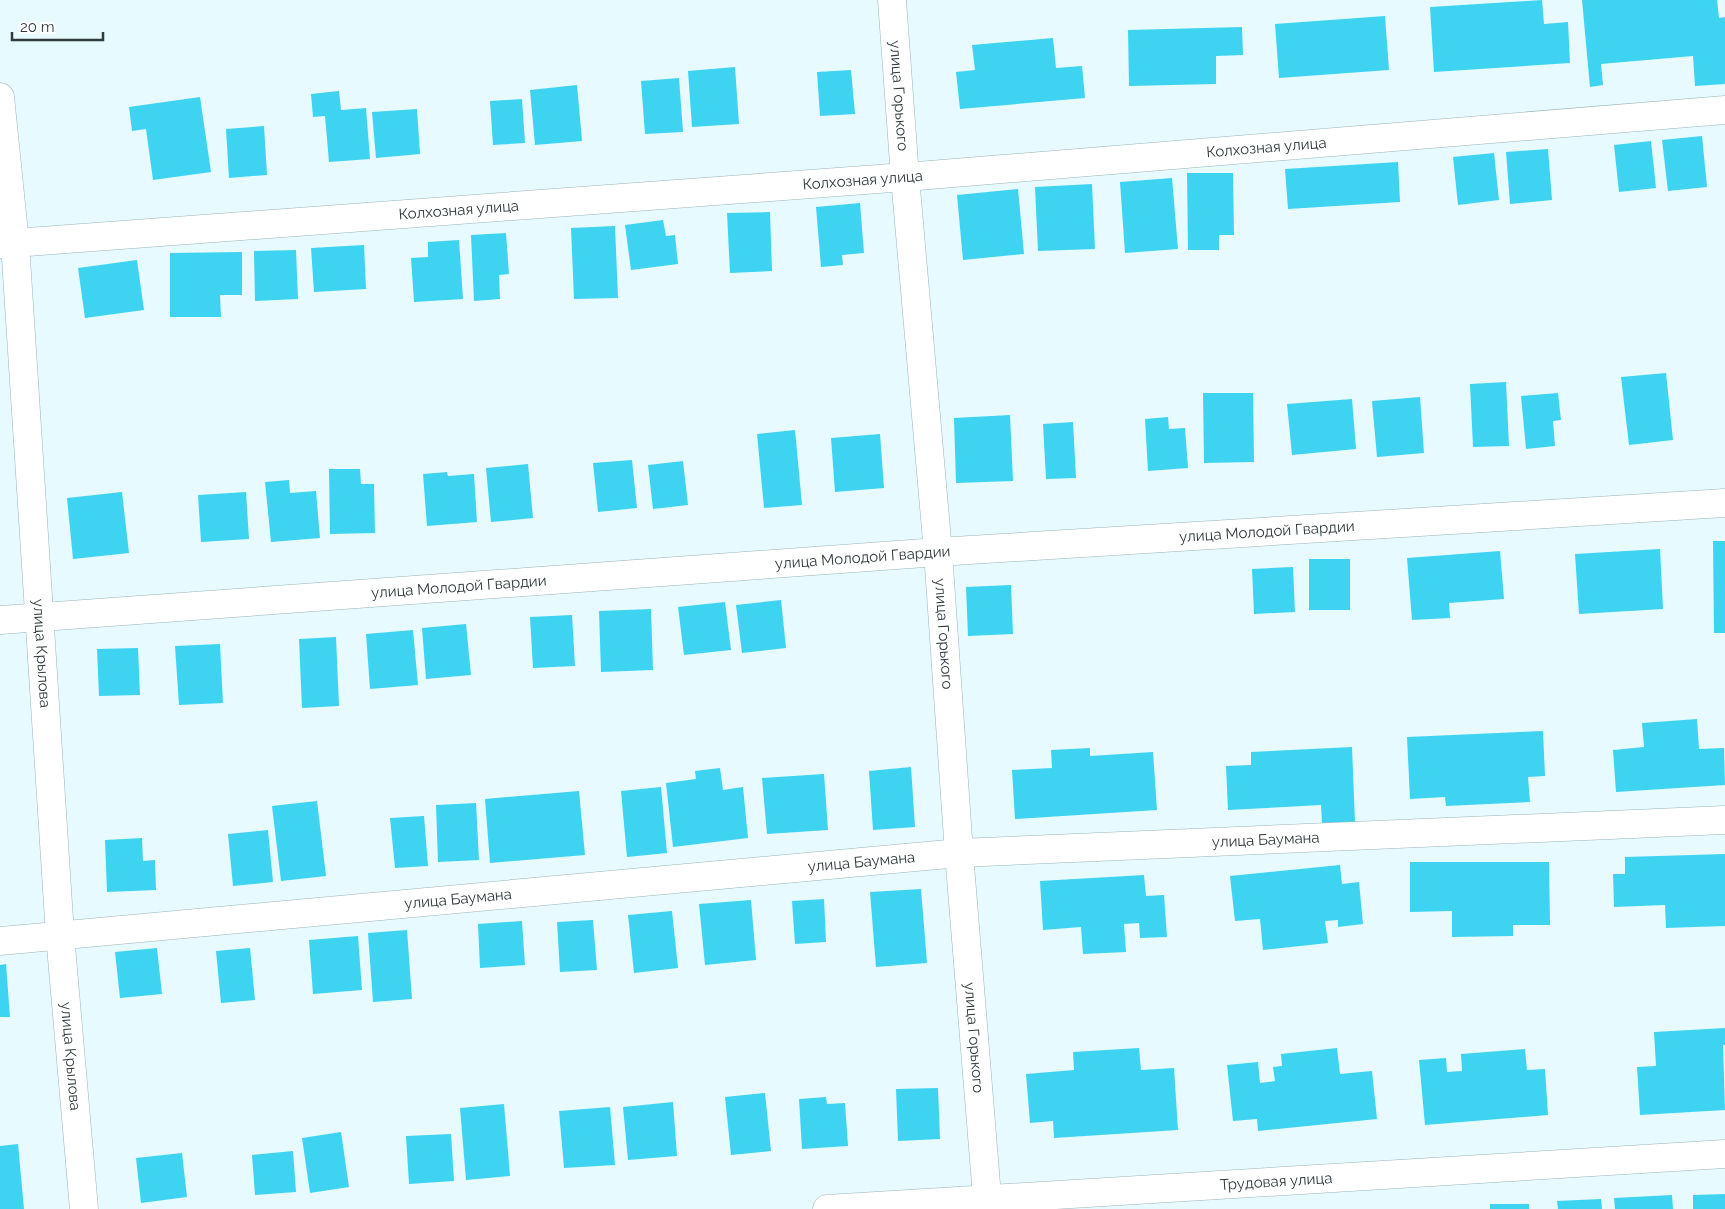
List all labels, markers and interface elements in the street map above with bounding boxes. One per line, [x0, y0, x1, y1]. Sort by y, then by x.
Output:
scale bar [12, 10, 104, 42]
text: 20 m [20, 18, 55, 36]
street label: улица Горького [886, 40, 912, 152]
street label: Колхозная улица [1206, 134, 1327, 161]
street label: Колхозная улица [802, 167, 923, 194]
street label: Колхозная улица [398, 197, 520, 223]
street label: улица Молодой Гвардии [1179, 517, 1355, 546]
street label: улица Молодой Гвардии [774, 542, 951, 573]
street label: улица Молодой Гвардии [370, 571, 547, 602]
street label: улица Горького [931, 578, 957, 690]
street label: улица Крылова [29, 598, 54, 708]
street label: улица Баумана [1211, 828, 1320, 851]
street label: улица Баумана [807, 848, 916, 876]
street label: улица Баумана [404, 885, 513, 913]
street label: улица Горького [961, 982, 988, 1094]
street label: улица Крылова [57, 1001, 84, 1111]
street label: Трудовая улица [1219, 1169, 1333, 1194]

